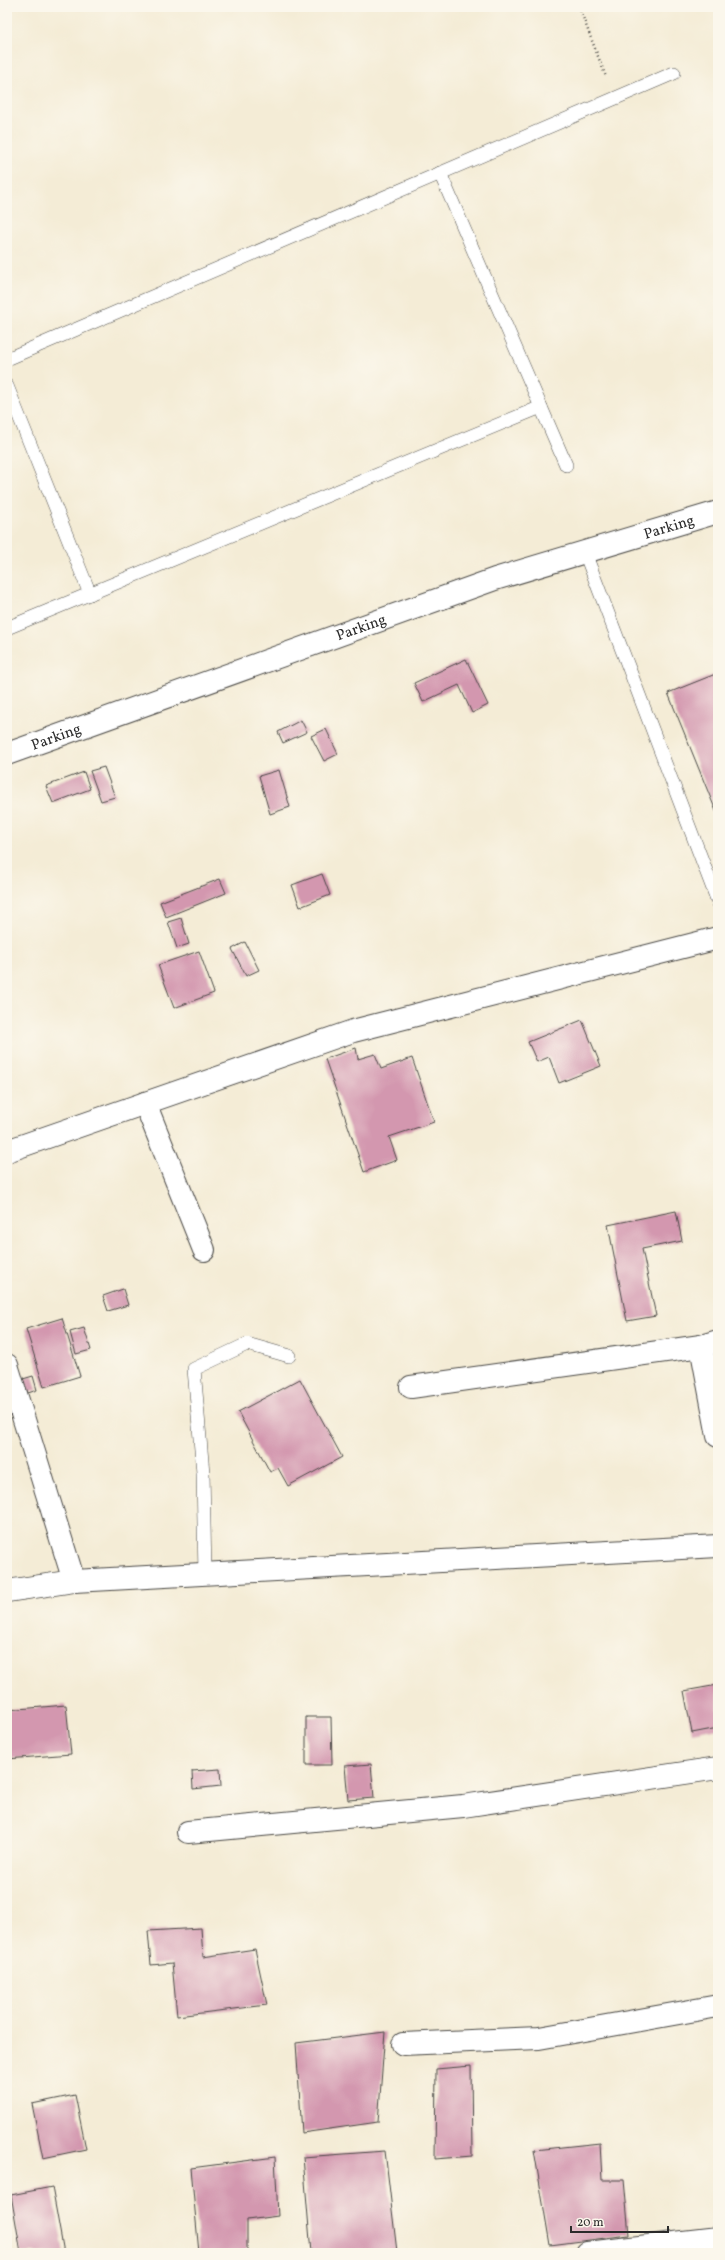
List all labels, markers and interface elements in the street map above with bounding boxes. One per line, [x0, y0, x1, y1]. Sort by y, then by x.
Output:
street label: Parking [641, 511, 697, 546]
street label: Parking [333, 610, 390, 647]
street label: Parking [29, 719, 85, 756]
scale bar [571, 2208, 668, 2234]
text: 20 m [577, 2215, 604, 2231]

